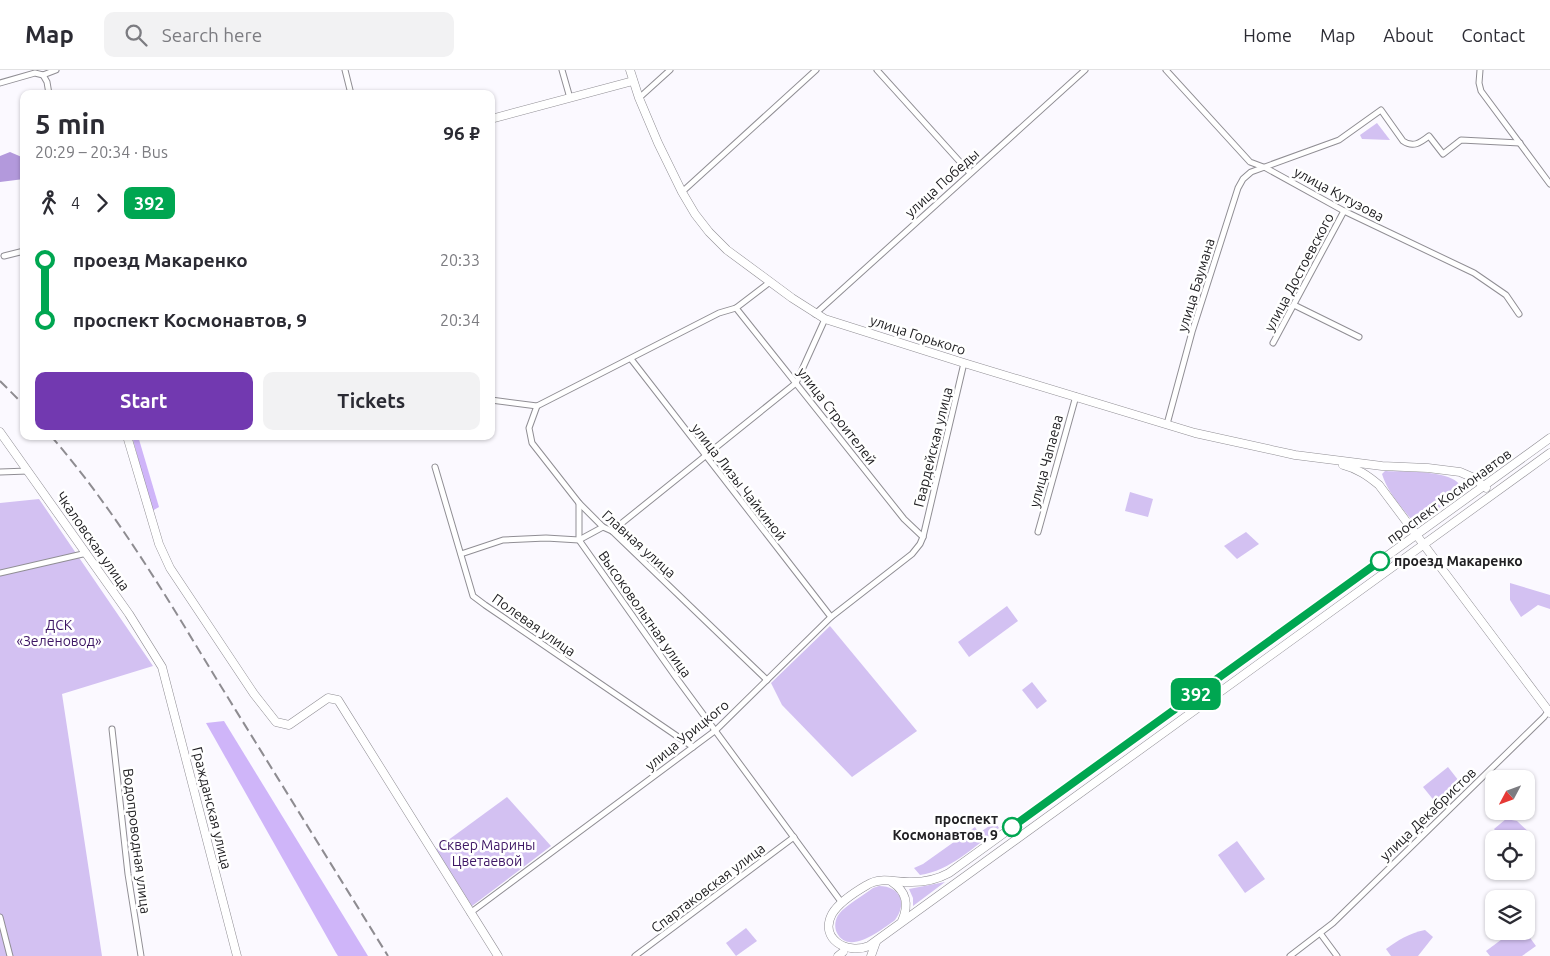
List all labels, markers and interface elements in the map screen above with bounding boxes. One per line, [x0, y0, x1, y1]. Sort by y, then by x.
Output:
search box [104, 12, 454, 57]
text: Map [25, 21, 74, 48]
icon: search [122, 21, 150, 49]
text: Search here [162, 24, 262, 46]
text: Home [1243, 25, 1292, 45]
text: Map [1320, 25, 1355, 45]
text: About [1383, 25, 1433, 45]
text: Contact [1461, 25, 1525, 45]
text: 5 min [35, 108, 106, 139]
text: 96 ₽ [443, 122, 480, 144]
text: 20:29 – 20:34 · Bus [35, 143, 168, 161]
street label: улица Победы [902, 146, 982, 220]
street label: улица Кутузова [1291, 164, 1387, 224]
icon: walk [35, 189, 63, 217]
icon: forward [88, 189, 116, 217]
text: 392 [134, 193, 165, 213]
text: 4 [71, 194, 80, 212]
street label: улица Достоевского [1261, 210, 1337, 334]
street label: улица Баумана [1174, 236, 1218, 334]
text: проезд Макаренко [73, 249, 248, 271]
text: 20:33 [440, 251, 480, 269]
text: проспект Космонавтов, 9 [73, 309, 307, 331]
text: 20:34 [440, 311, 480, 329]
street label: улица Горького [868, 312, 968, 358]
street label: улица Строителей [794, 364, 880, 468]
button: Start [35, 372, 253, 430]
button: Tickets [263, 372, 480, 430]
street label: Гвардейская улица [910, 385, 956, 509]
street label: улица Чапаева [1026, 413, 1066, 509]
street label: улица Лизы Чайкиной [688, 420, 790, 544]
street label: проспект Космонавтов [1384, 445, 1514, 547]
street label: Чкаловская улица [53, 488, 133, 594]
street label: Главная улица [599, 507, 679, 581]
street label: Высоковольтная улица [595, 548, 695, 680]
marker: проезд Макаренко [1370, 551, 1390, 571]
place label: проезд Макаренко [1394, 553, 1523, 569]
street label: Полевая улица [489, 590, 579, 660]
park label: ДСК «Зеленовод» [16, 617, 102, 649]
line badge: 392 [1167, 678, 1225, 710]
text: 392 [1181, 684, 1211, 704]
street label: улица Урицкого [642, 696, 732, 774]
street label: Гражданская улица [189, 745, 235, 871]
street label: улица Декабристов [1377, 764, 1479, 864]
street label: Водопроводная улица [120, 767, 154, 915]
north arrow [1485, 770, 1535, 820]
map controls [1485, 770, 1535, 940]
place label: проспект Космонавтов, 9 [892, 811, 998, 843]
marker: проспект Космонавтов, 9 [1002, 817, 1022, 837]
button: locate [1485, 830, 1535, 880]
park label: Сквер Марины Цветаевой [438, 837, 536, 869]
street label: Спартаковская улица [648, 840, 768, 936]
button: layers [1485, 890, 1535, 940]

